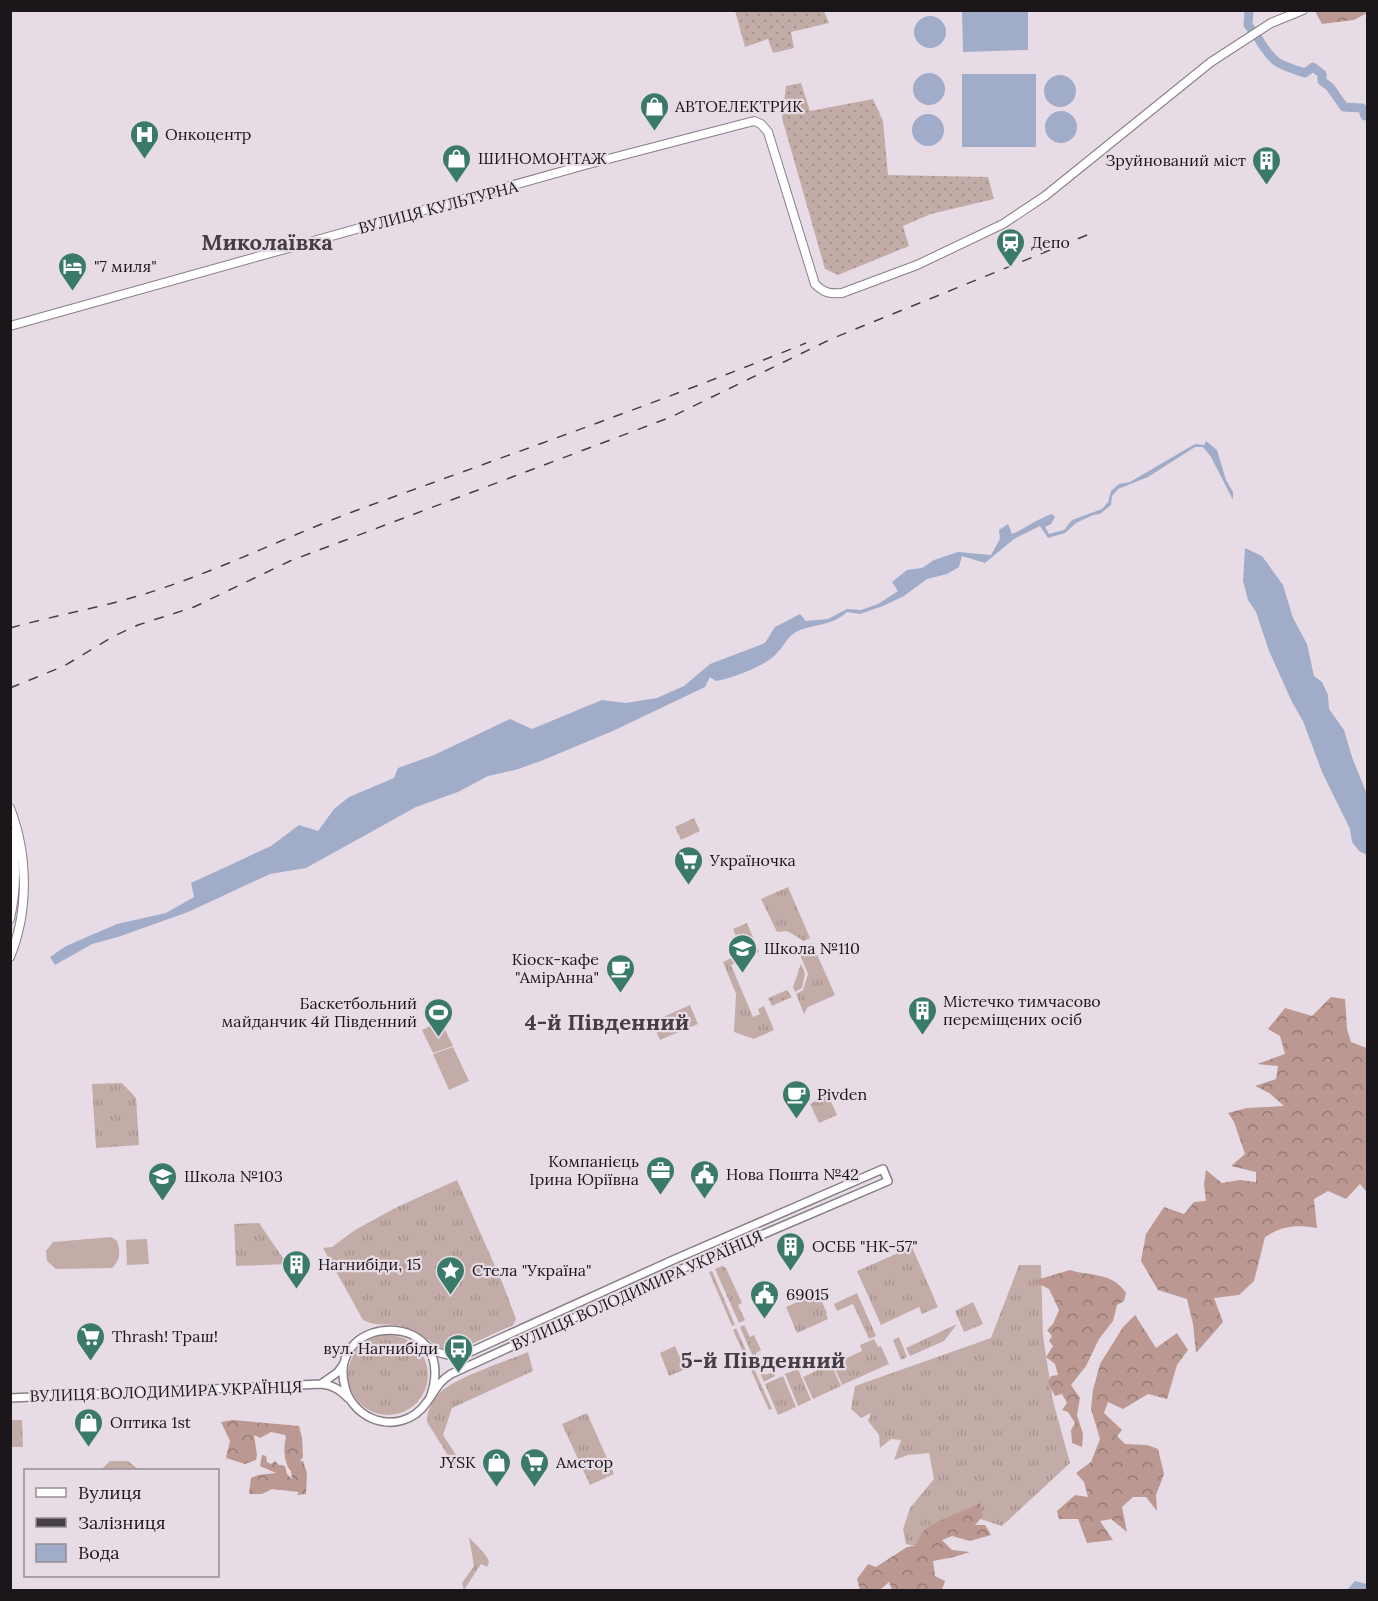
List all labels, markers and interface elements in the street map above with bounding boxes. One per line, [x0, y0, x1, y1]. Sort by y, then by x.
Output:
shop icon: АВТОЕЛЕКТРИК [638, 90, 670, 132]
place label: АВТОЕЛЕКТРИК [674, 96, 803, 116]
hospital icon: Онкоцентр [128, 118, 160, 160]
place label: Онкоцентр [165, 124, 251, 144]
shop icon: ШИНОМОНТАЖ [441, 142, 473, 184]
building icon: Зруйнований міст [1251, 144, 1283, 186]
place label: ШИНОМОНТАЖ [478, 148, 607, 168]
place label: Зруйнований міст [1105, 150, 1246, 170]
street label: ВУЛИЦЯ КУЛЬТУРНА [356, 176, 521, 238]
station icon: Депо [994, 226, 1026, 268]
district label: Миколаївка [201, 228, 333, 256]
place label: Депо [1031, 232, 1070, 252]
hotel icon: "7 миля" [57, 250, 89, 292]
place label: "7 миля" [94, 256, 157, 276]
supermarket icon: Україночка [673, 844, 705, 886]
place label: Україночка [709, 850, 796, 870]
school or university icon: Школа №110 [727, 932, 759, 974]
place label: Школа №110 [764, 938, 860, 958]
place label: Кіоск-кафе "АмірАнна" [512, 949, 599, 987]
cafe icon: Кіоск-кафе "АмірАнна" [604, 952, 636, 994]
place label: Містечко тимчасово переміщених осіб [943, 991, 1101, 1029]
place label: Баскетбольний майданчик 4й Південний [222, 993, 417, 1031]
building icon: Містечко тимчасово переміщених осіб [906, 994, 938, 1036]
sports icon: Баскетбольний майданчик 4й Південний [422, 996, 454, 1038]
district label: 4-й Південний [525, 1008, 689, 1036]
cafe icon: Pivden [780, 1078, 812, 1120]
place label: Pivden [817, 1084, 867, 1104]
place label: Компанієць Ірина Юріївна [529, 1151, 639, 1189]
office icon: Компанієць Ірина Юріївна [644, 1154, 676, 1196]
public building icon: Нова Пошта №42 [689, 1158, 721, 1200]
school or university icon: Школа №103 [147, 1160, 179, 1202]
place label: Нова Пошта №42 [726, 1164, 859, 1184]
place label: Школа №103 [184, 1166, 283, 1186]
street label: ВУЛИЦЯ ВОЛОДИМИРА УКРАЇНЦЯ [508, 1225, 766, 1355]
building icon: ОСББ "НК-57" [775, 1230, 807, 1272]
place label: ОСББ "НК-57" [812, 1236, 918, 1256]
building icon: Нагнибіди, 15 [281, 1248, 313, 1290]
place label: Нагнибіди, 15 [318, 1254, 421, 1274]
place icon: Стела "Україна" [435, 1254, 467, 1296]
place label: Стела "Україна" [472, 1260, 591, 1280]
public building icon: 69015 [749, 1278, 781, 1320]
place label: 69015 [786, 1284, 829, 1304]
supermarket icon: Thrash! Траш! [75, 1320, 107, 1362]
place label: Thrash! Траш! [112, 1326, 218, 1346]
bus stop icon: вул. Нагнибіди [443, 1332, 475, 1374]
place label: вул. Нагнибіди [323, 1338, 438, 1358]
district label: 5-й Південний [681, 1346, 845, 1374]
street label: ВУЛИЦЯ ВОЛОДИМИРА УКРАЇНЦЯ [29, 1376, 303, 1406]
shop icon: Оптика 1st [73, 1406, 105, 1448]
place label: Оптика 1st [110, 1412, 192, 1432]
shop icon: JYSK [481, 1446, 513, 1488]
supermarket icon: Амстор [519, 1446, 551, 1488]
place label: JYSK [439, 1452, 476, 1472]
place label: Амстор [555, 1452, 613, 1472]
legend [24, 1469, 219, 1577]
text: Вулиця [78, 1481, 141, 1504]
text: Залізниця [78, 1511, 166, 1534]
text: Вода [78, 1541, 120, 1564]

